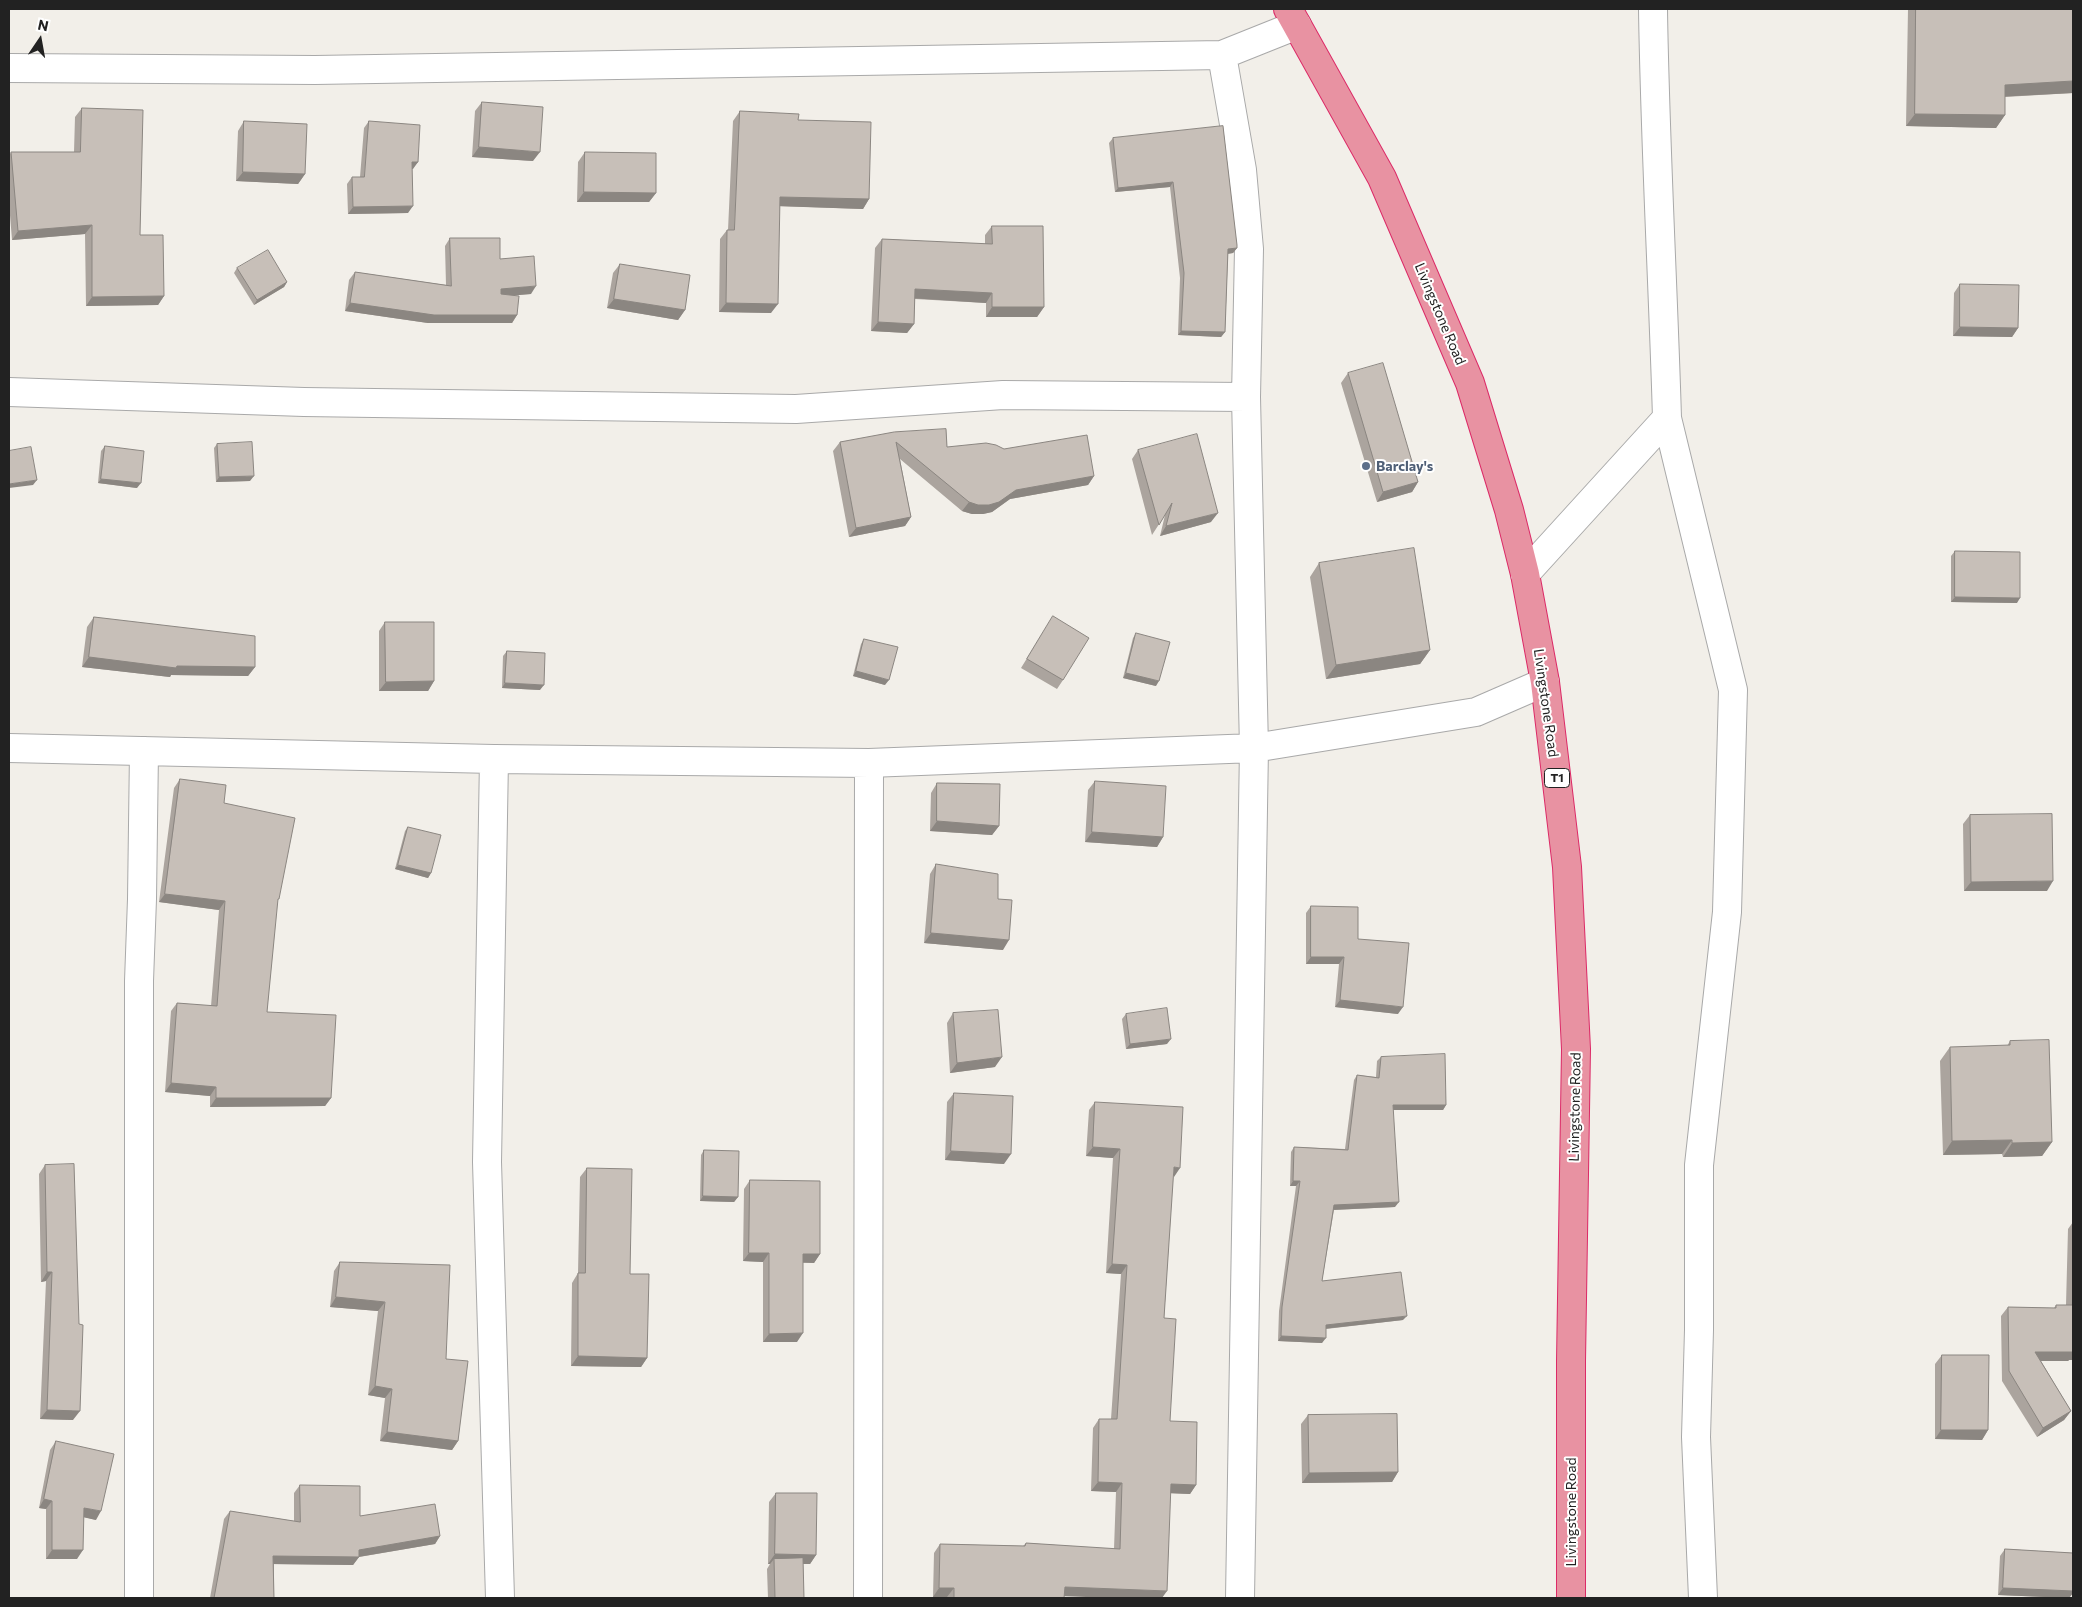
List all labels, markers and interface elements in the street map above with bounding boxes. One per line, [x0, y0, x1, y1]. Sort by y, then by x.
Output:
north arrow [15, 15, 65, 65]
text: N [36, 15, 50, 34]
street label: Livingstone Road [1411, 260, 1469, 368]
place label: Barclay's [1376, 458, 1433, 474]
marker: Barclay's [1360, 460, 1372, 472]
street label: Livingstone Road [1530, 648, 1562, 758]
road number: T1 [1544, 768, 1570, 788]
street label: Livingstone Road [1566, 1052, 1584, 1162]
street label: Livingstone Road [1563, 1457, 1579, 1567]

